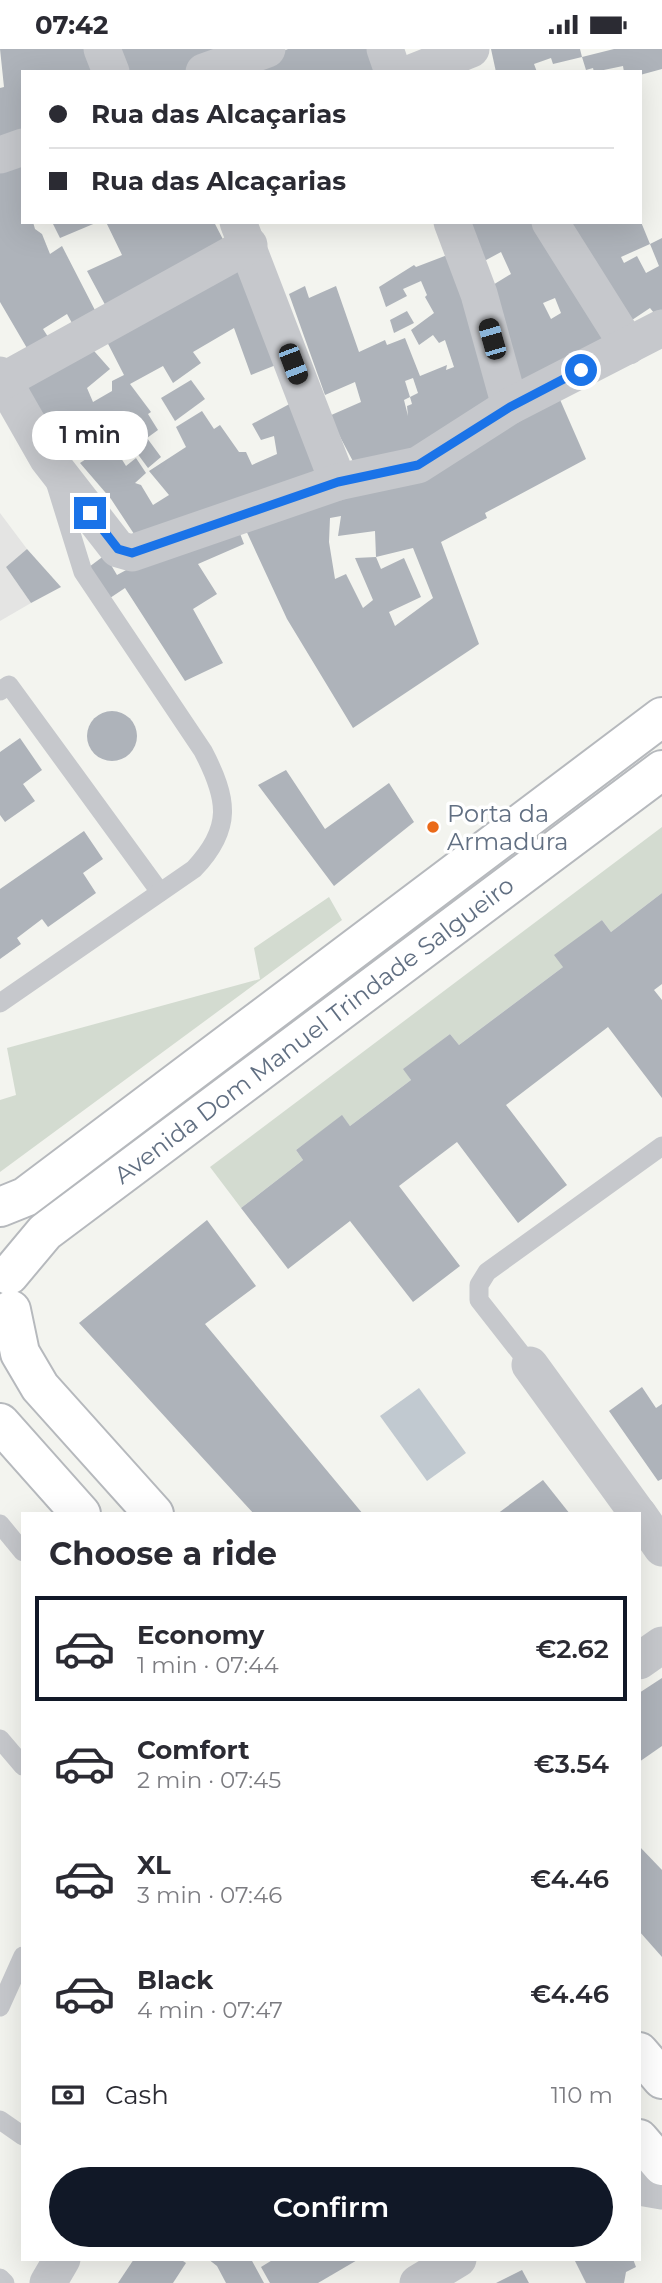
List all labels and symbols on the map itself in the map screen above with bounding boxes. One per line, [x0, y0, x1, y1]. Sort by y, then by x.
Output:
car [477, 316, 508, 362]
car [276, 341, 311, 387]
route start [565, 354, 597, 386]
callout: 1 min [32, 412, 148, 461]
route end [74, 497, 106, 529]
place label: Porta da Armadura [447, 799, 568, 856]
marker: Porta da Armadura [425, 819, 441, 835]
street label: Avenida Dom Manuel Trindade Salgueiro [109, 870, 519, 1190]

